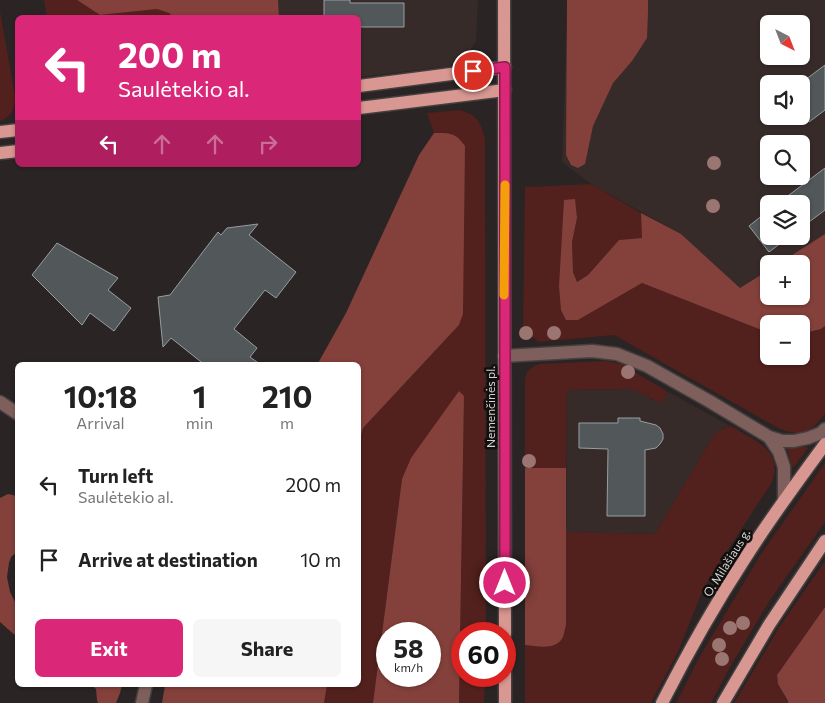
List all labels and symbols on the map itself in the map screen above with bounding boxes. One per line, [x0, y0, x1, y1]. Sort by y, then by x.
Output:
north arrow [760, 15, 810, 65]
pin [452, 50, 494, 92]
street label: Nemenčinės pl. [483, 366, 497, 448]
street label: O. Milašiaus g. [700, 526, 753, 599]
position arrow [478, 556, 530, 608]
speed limit sign: 60 [451, 622, 516, 687]

